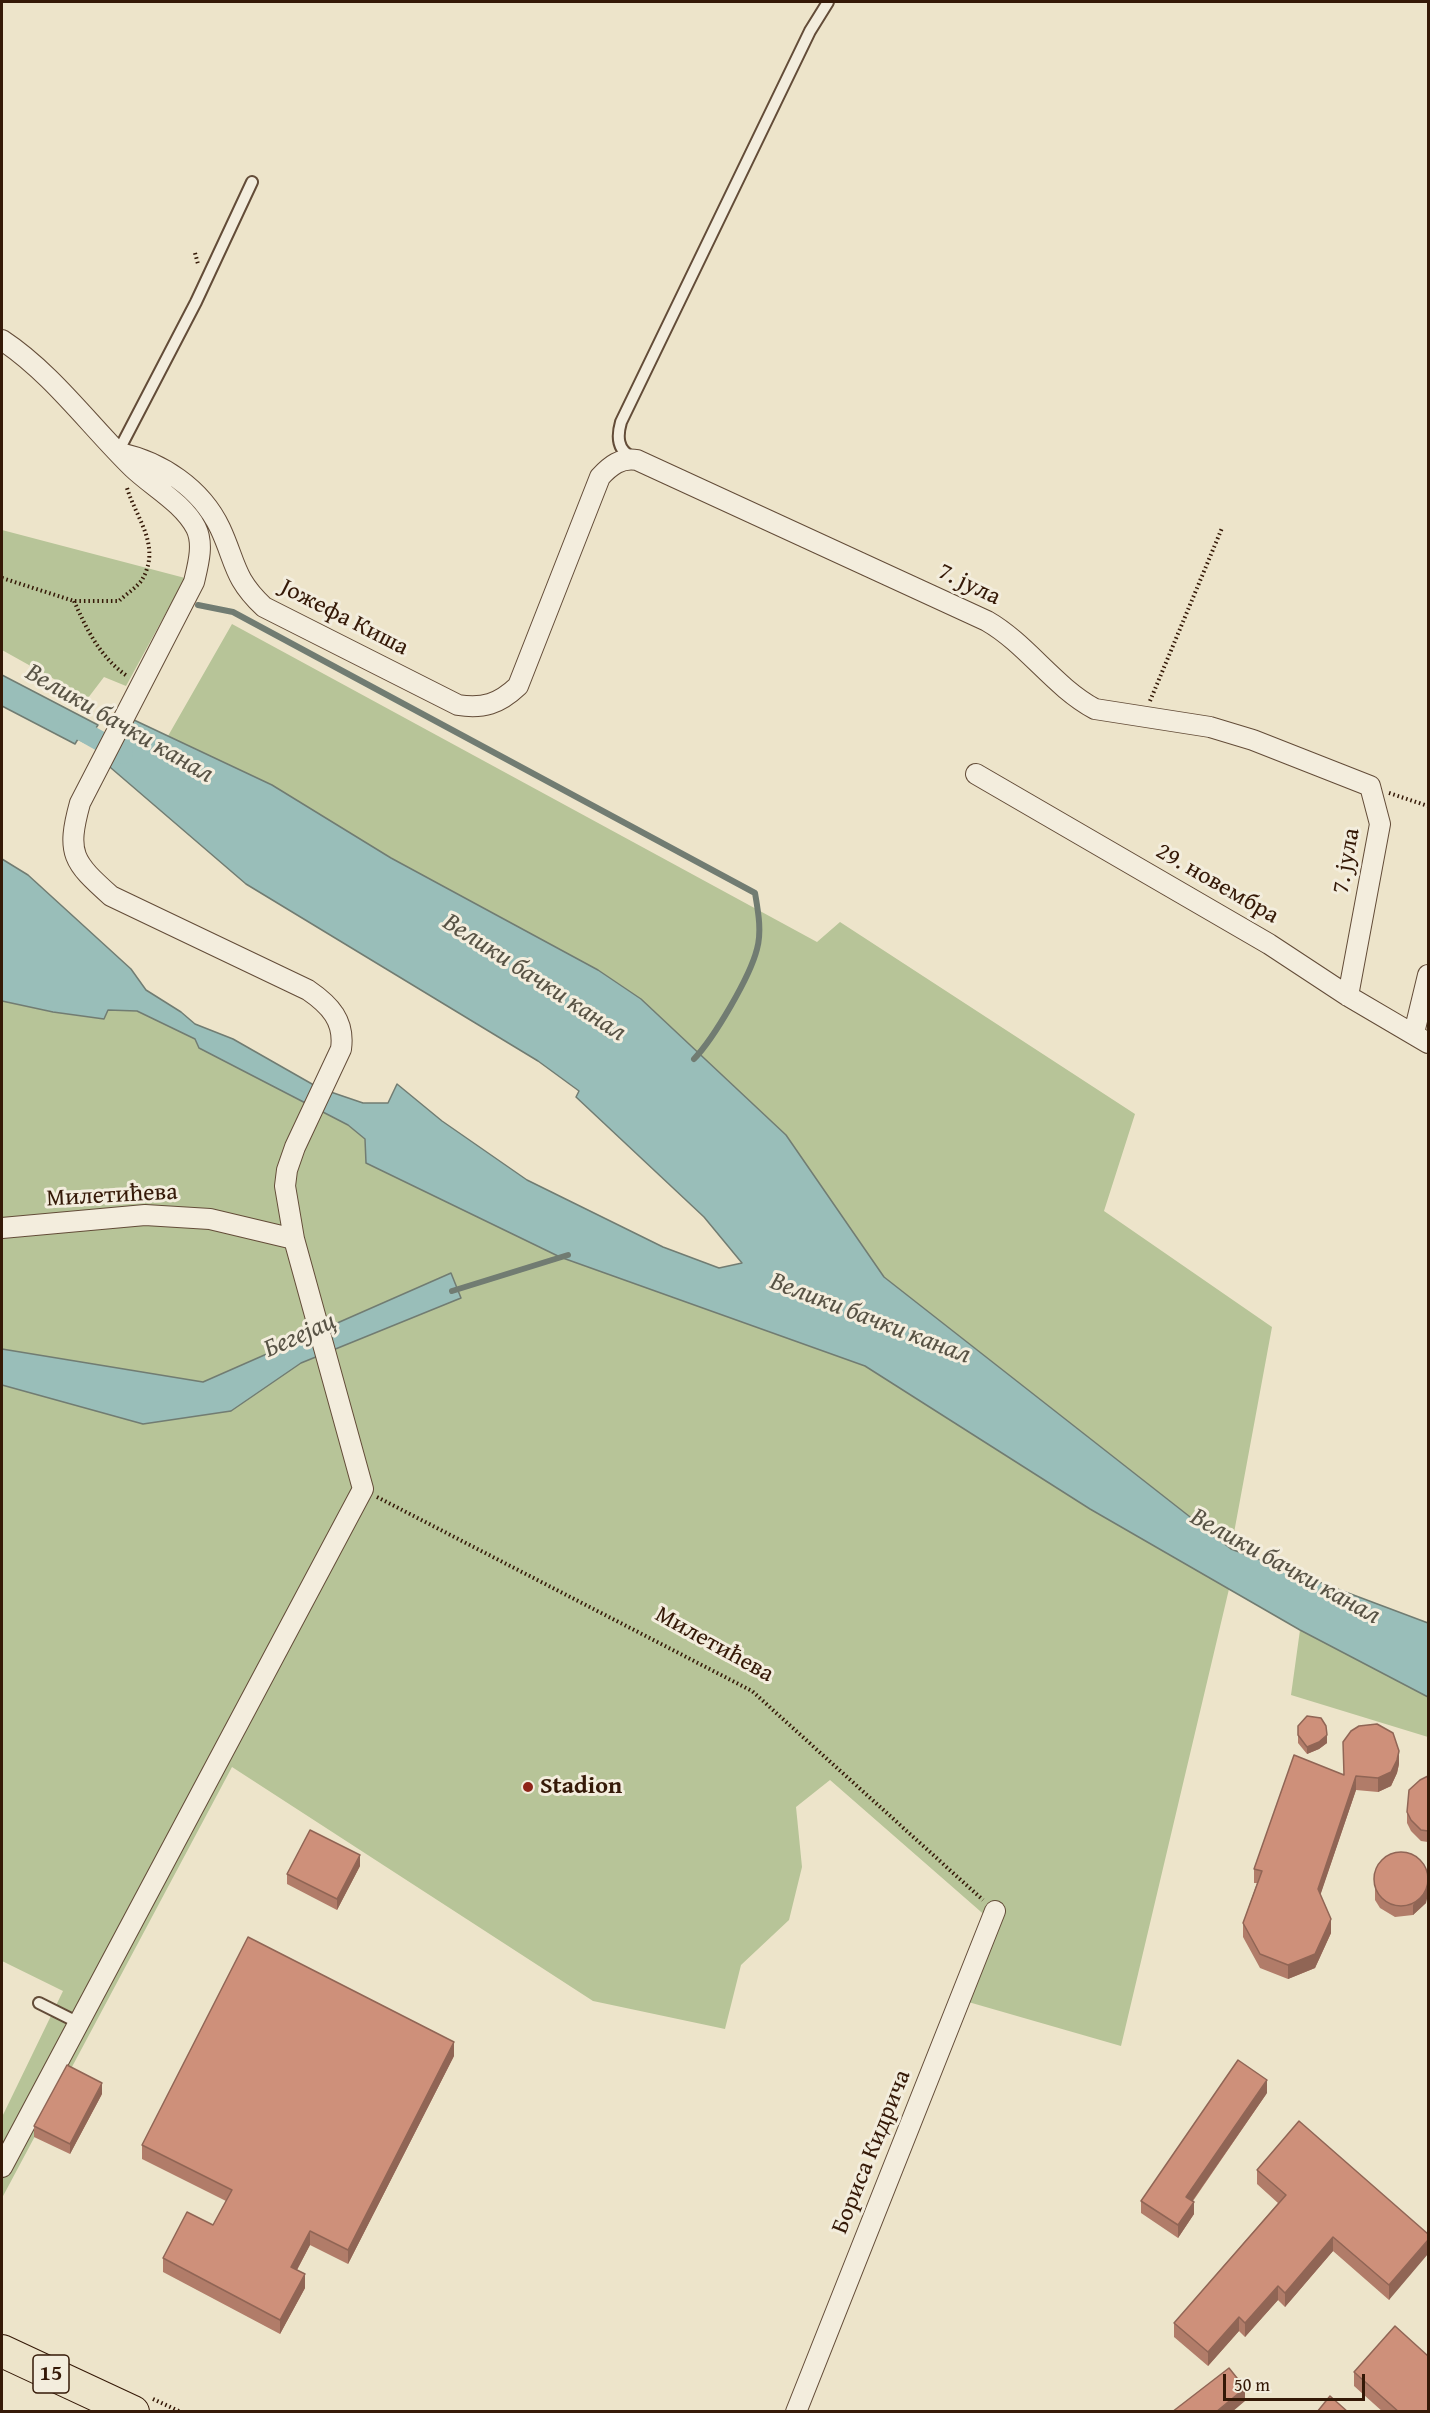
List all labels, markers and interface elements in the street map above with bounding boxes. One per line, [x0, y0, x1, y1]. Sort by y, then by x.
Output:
street label: 7. јула [933, 558, 1005, 612]
street label: Јожефа Киша [275, 573, 413, 663]
water label: Велики бачки канал [19, 657, 219, 791]
street label: 7. јула [1327, 826, 1367, 896]
street label: 29. новембра [1150, 837, 1284, 931]
water label: Велики бачки канал [437, 907, 631, 1049]
street label: Милетићева [46, 1178, 178, 1214]
water label: Велики бачки канал [765, 1266, 975, 1372]
water label: Бегејац [259, 1306, 341, 1366]
water label: Велики бачки канал [1185, 1502, 1385, 1632]
street label: Милетићева [650, 1601, 778, 1689]
place label: Stadion [540, 1773, 622, 1801]
marker: Stadion [521, 1780, 535, 1794]
street label: Бориса Кидрича [826, 2066, 918, 2238]
road number: 15 [33, 2355, 69, 2393]
scale bar [1226, 2362, 1368, 2400]
text: 50 m [1234, 2371, 1270, 2398]

